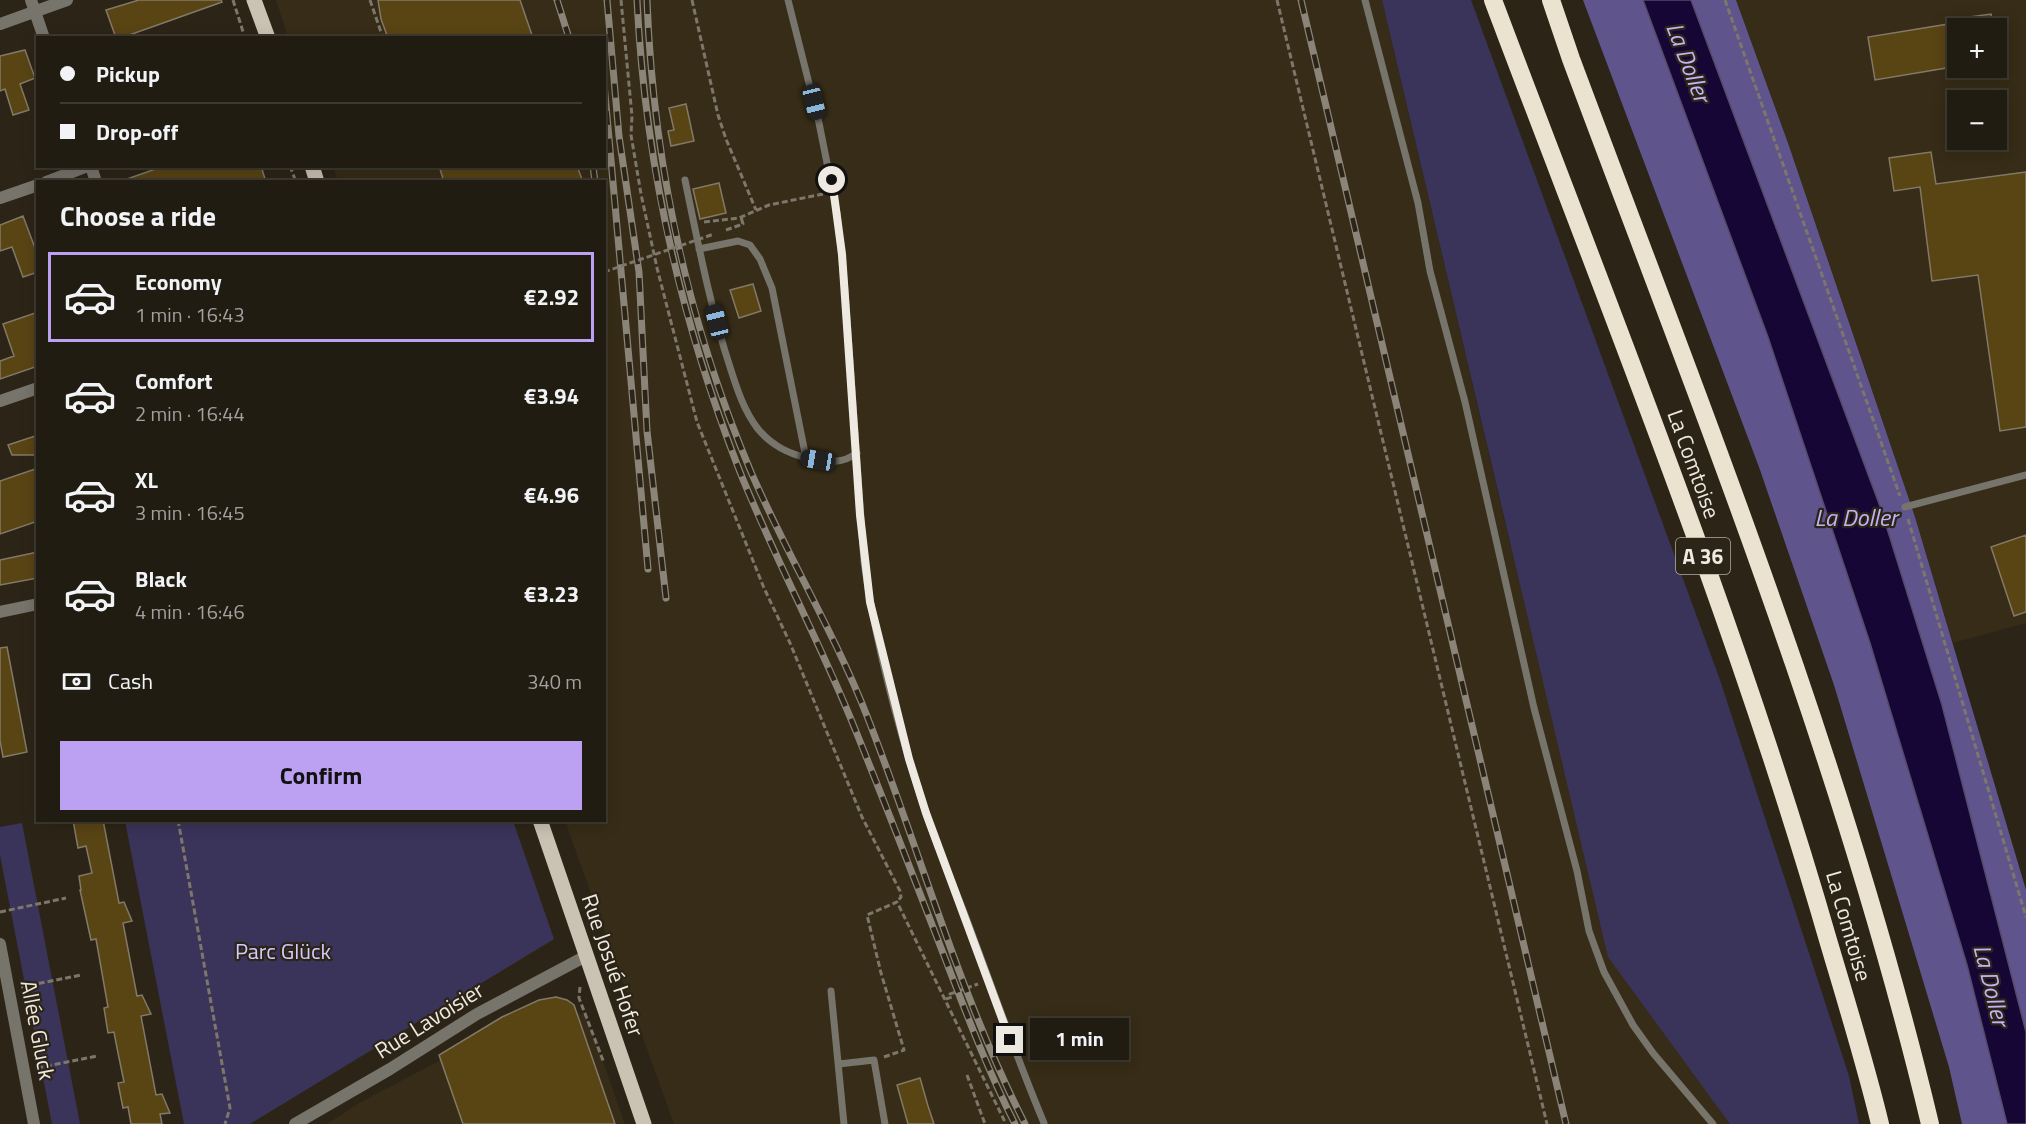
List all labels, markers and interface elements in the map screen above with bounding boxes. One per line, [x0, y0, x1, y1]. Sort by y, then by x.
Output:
water label: La Doller [1657, 17, 1722, 110]
map controls [1947, 18, 2007, 150]
button: + [1947, 18, 2007, 78]
text: Pickup [96, 57, 160, 91]
car [801, 82, 827, 122]
button: − [1947, 90, 2007, 150]
text: Drop-off [96, 115, 178, 149]
route start [818, 166, 845, 193]
text: Choose a ride [60, 195, 216, 236]
text: Economy [135, 265, 222, 299]
icon: car [63, 270, 117, 324]
text: €2.92 [524, 280, 579, 314]
text: 1 min · 16:43 [135, 299, 245, 330]
car [704, 302, 730, 342]
text: Comfort [135, 364, 213, 398]
icon: car [63, 369, 117, 423]
text: €3.94 [524, 379, 579, 413]
text: 2 min · 16:44 [135, 398, 245, 429]
street label: La Comtoise [1659, 405, 1729, 523]
car [799, 448, 837, 472]
text: XL [135, 463, 158, 497]
icon: car [63, 468, 117, 522]
text: €4.96 [524, 478, 579, 512]
text: 3 min · 16:45 [135, 497, 245, 528]
water label: La Doller [1815, 499, 1901, 535]
road number: A 36 [1676, 538, 1730, 574]
text: Black [135, 562, 187, 596]
icon: car [63, 567, 117, 621]
text: €3.23 [524, 577, 579, 611]
text: 4 min · 16:46 [135, 596, 245, 627]
text: Cash [108, 664, 153, 698]
icon: cash [60, 665, 93, 698]
text: 340 m [527, 666, 582, 697]
button: Confirm [60, 741, 582, 810]
street label: La Comtoise [1817, 867, 1881, 985]
street label: Rue Josué Hofer [573, 889, 653, 1041]
park label: Parc Glück [235, 934, 332, 968]
water label: La Doller [1965, 940, 2020, 1033]
street label: Rue Lavoisier [368, 973, 491, 1067]
street label: Allée Gluck [12, 977, 64, 1083]
callout: 1 min [1031, 1019, 1130, 1061]
text: 1 min [1055, 1023, 1104, 1054]
route end [996, 1026, 1023, 1053]

